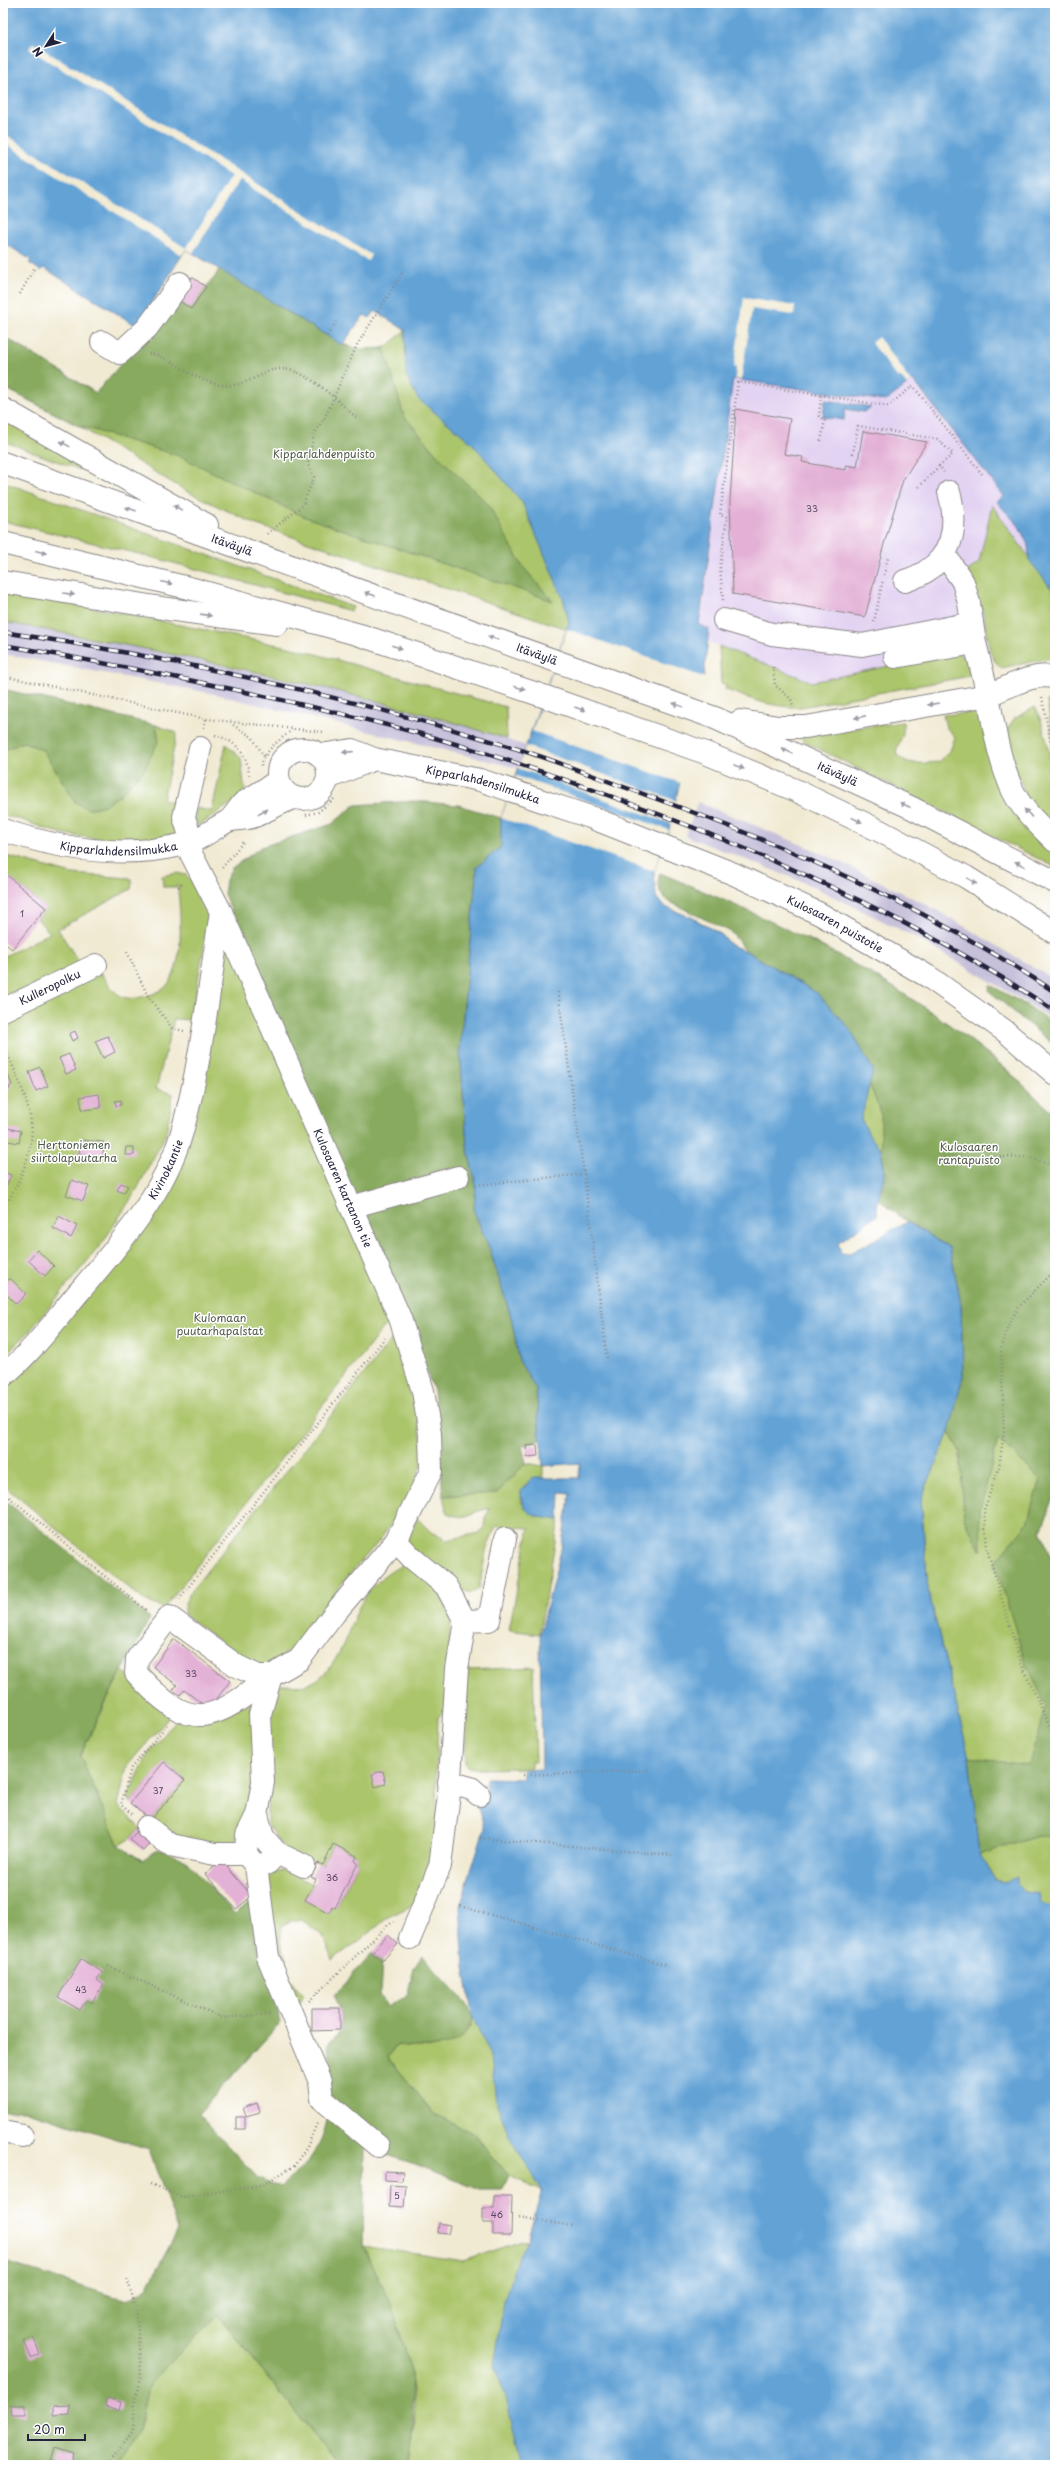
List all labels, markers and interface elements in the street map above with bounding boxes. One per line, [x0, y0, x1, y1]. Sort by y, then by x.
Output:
north arrow [26, 26, 66, 66]
text: N [28, 43, 47, 61]
one-way arrow [59, 441, 71, 447]
park label: Kipparlahdenpuisto [273, 445, 375, 462]
house number: 33 [806, 501, 818, 515]
one-way arrow [172, 504, 184, 511]
one-way arrow [125, 505, 137, 511]
street label: Itäväylä [209, 529, 255, 560]
one-way arrow [35, 550, 47, 556]
one-way arrow [161, 580, 173, 586]
one-way arrow [63, 591, 75, 597]
one-way arrow [364, 591, 376, 597]
one-way arrow [200, 611, 212, 618]
one-way arrow [486, 635, 498, 641]
street label: Itäväylä [514, 639, 560, 669]
one-way arrow [391, 644, 403, 650]
one-way arrow [515, 685, 527, 691]
one-way arrow [927, 701, 939, 707]
one-way arrow [672, 702, 684, 708]
one-way arrow [575, 706, 587, 712]
one-way arrow [854, 714, 866, 720]
one-way arrow [780, 747, 792, 753]
one-way arrow [341, 748, 354, 755]
street label: Itäväylä [815, 757, 861, 790]
street label: Kipparlahdensilmukka [424, 760, 543, 808]
one-way arrow [733, 764, 744, 770]
one-way arrow [899, 802, 910, 808]
one-way arrow [1024, 808, 1033, 817]
one-way arrow [257, 809, 268, 815]
one-way arrow [852, 817, 863, 823]
street label: Kipparlahdensilmukka [58, 836, 179, 860]
one-way arrow [1015, 861, 1026, 868]
one-way arrow [967, 877, 977, 885]
street label: Kulosaaren puistotie [784, 891, 887, 957]
house number: 1 [20, 906, 24, 920]
street label: Kulleropolku [16, 965, 83, 1009]
street label: Kulosaaren kartanon tie [309, 1126, 377, 1250]
park label: Herttoniemen siirtolapuutarha [31, 1136, 117, 1166]
street label: Kivinokantie [144, 1137, 187, 1203]
park label: Kulosaaren rantapuisto [938, 1138, 1000, 1168]
park label: Kulomaan puutarhapalstat [177, 1309, 264, 1339]
house number: 33 [185, 1666, 197, 1680]
house number: 37 [153, 1783, 163, 1797]
house number: 36 [326, 1870, 338, 1884]
house number: 43 [75, 1982, 87, 1996]
house number: 5 [394, 2188, 400, 2202]
house number: 46 [491, 2207, 503, 2221]
scale bar [28, 2416, 85, 2442]
text: 20 m [34, 2420, 65, 2438]

